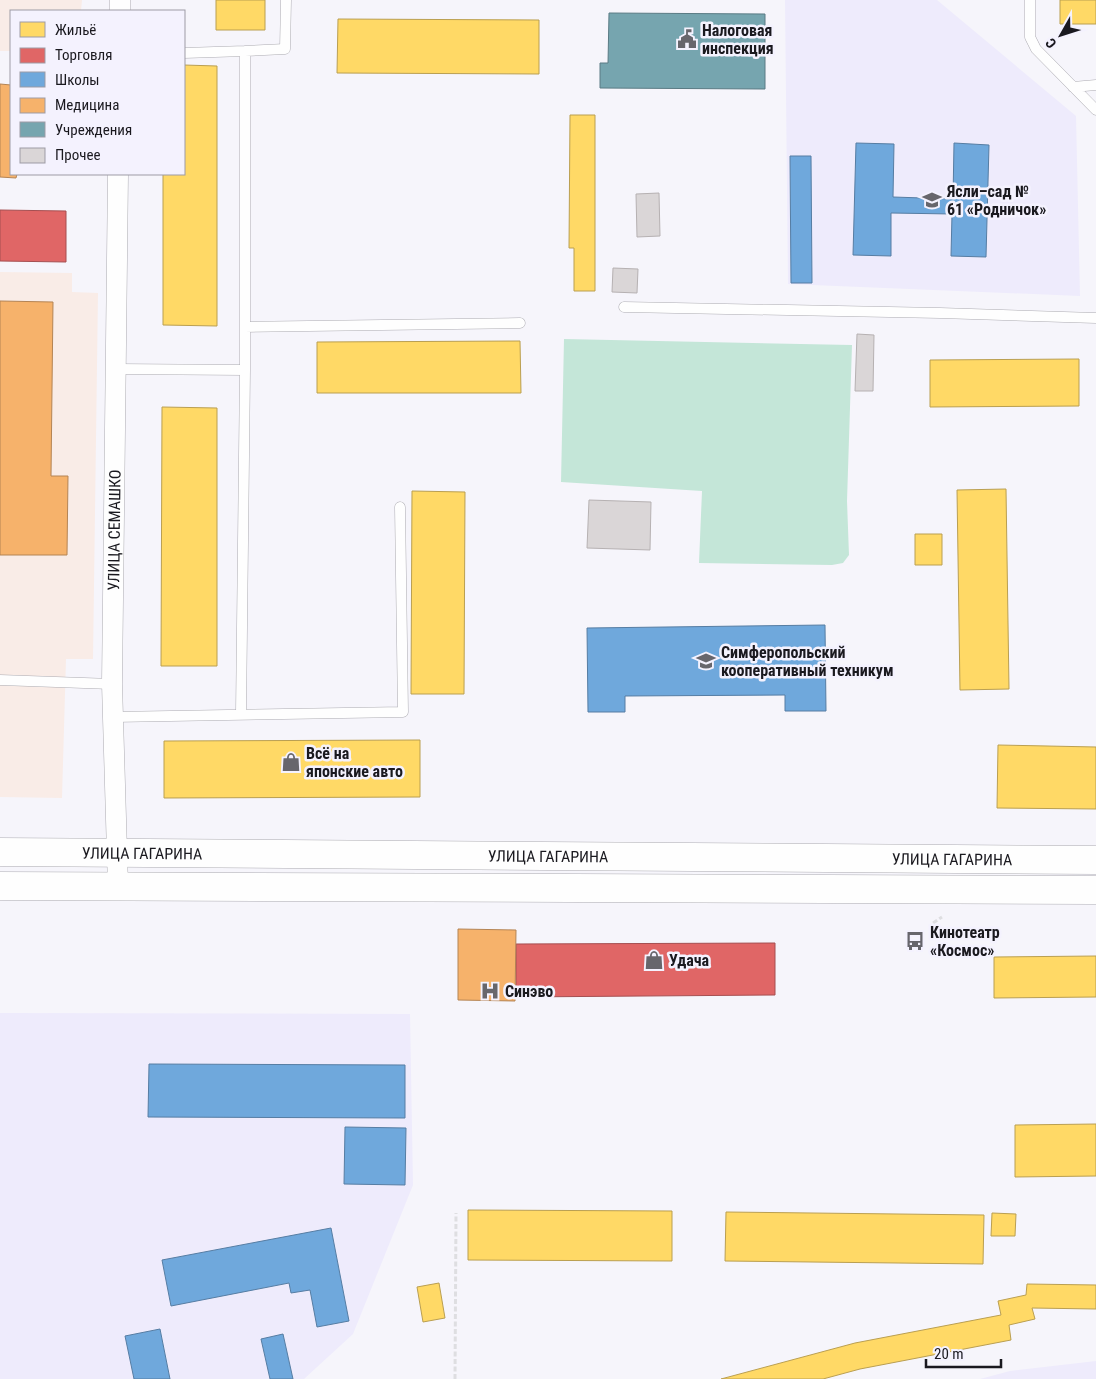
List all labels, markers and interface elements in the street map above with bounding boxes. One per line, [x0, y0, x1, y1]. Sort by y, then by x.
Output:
legend [10, 10, 185, 175]
north arrow [1036, 10, 1086, 60]
text: Жильё [55, 21, 96, 39]
place label: Налоговая инспекция [702, 21, 774, 58]
public building icon: Налоговая инспекция [676, 28, 698, 50]
text: С [1042, 35, 1060, 51]
text: Торговля [55, 46, 112, 64]
text: Школы [55, 71, 100, 89]
text: Медицина [55, 96, 119, 114]
text: Учреждения [55, 121, 132, 139]
text: Прочее [55, 146, 101, 164]
place label: Ясли–сад № 61 «Родничок» [946, 182, 1046, 219]
school or university icon: Ясли–сад № 61 «Родничок» [921, 189, 943, 211]
street label: УЛИЦА СЕМАШКО [104, 469, 125, 591]
place label: Симферопольский кооперативный техникум [721, 643, 894, 680]
school or university icon: Симферопольский кооперативный техникум [695, 650, 717, 672]
place label: Всё на японские авто [306, 744, 403, 781]
shop icon: Всё на японские авто [280, 751, 302, 773]
street label: УЛИЦА ГАГАРИНА [82, 844, 202, 863]
street label: УЛИЦА ГАГАРИНА [488, 847, 608, 866]
street label: УЛИЦА ГАГАРИНА [892, 850, 1012, 869]
place label: Кинотеатр «Космос» [930, 923, 1000, 960]
bus stop icon: Кинотеатр «Космос» [904, 930, 926, 952]
shop icon: Удача [643, 949, 665, 971]
place label: Удача [669, 951, 710, 970]
hospital icon: Синэво [479, 980, 501, 1002]
place label: Синэво [505, 982, 553, 1001]
scale bar [926, 1336, 1001, 1368]
text: 20 m [934, 1345, 964, 1363]

